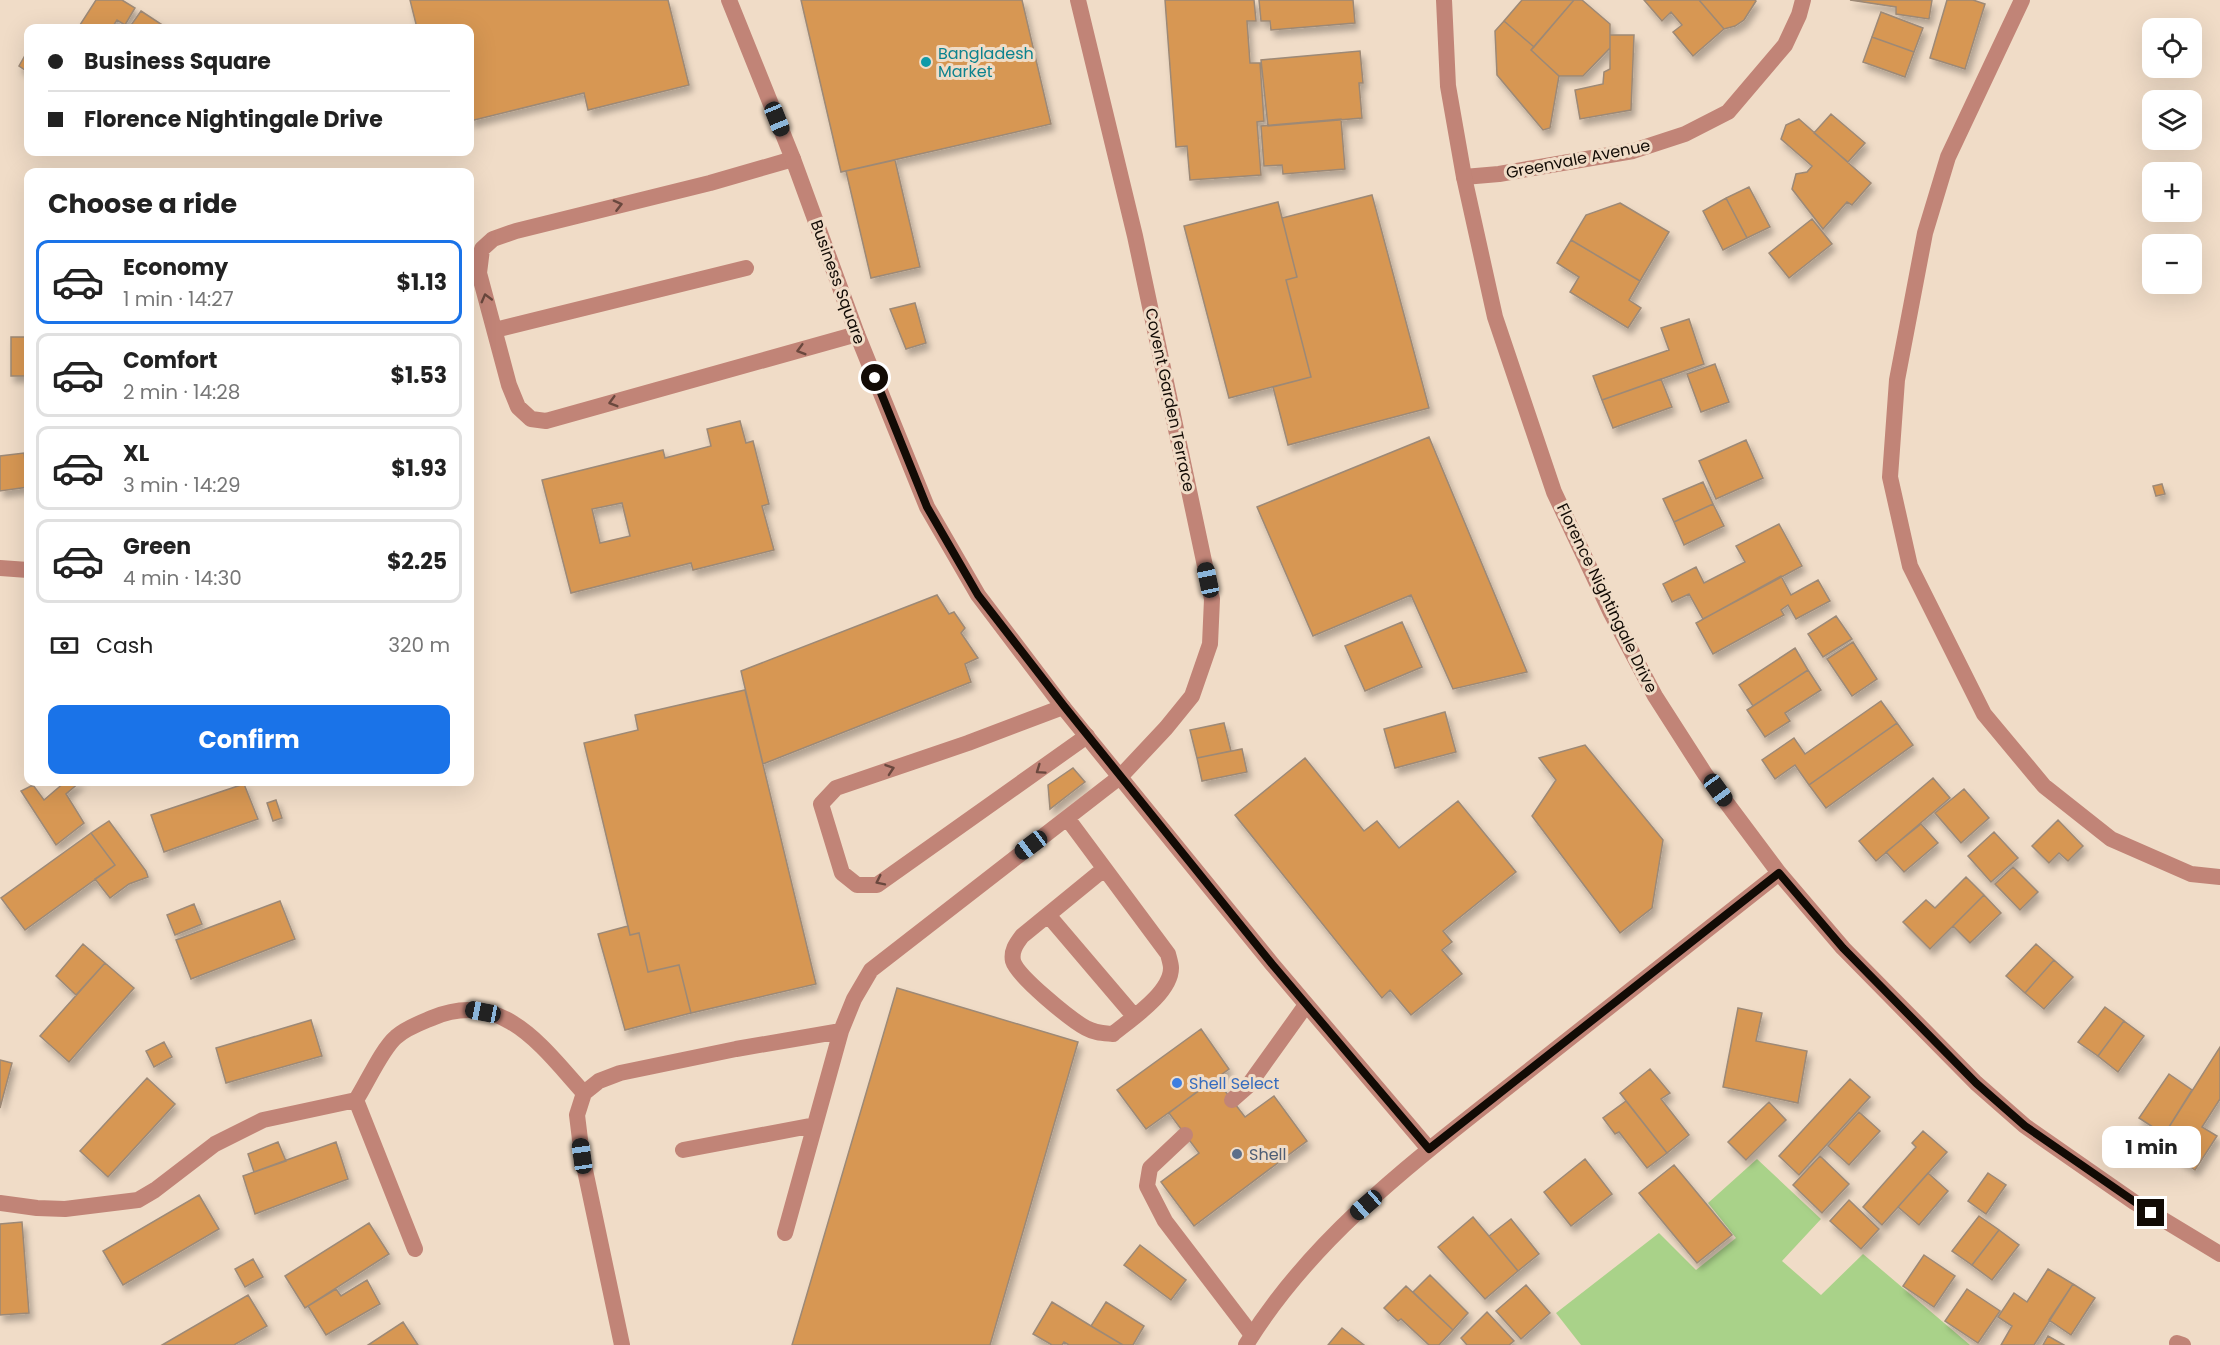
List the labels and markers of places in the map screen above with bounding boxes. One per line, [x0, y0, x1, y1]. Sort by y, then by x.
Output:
place label: Bangladesh Market [938, 42, 1034, 83]
marker: Bangladesh Market [919, 55, 933, 69]
place label: Shell Select [1189, 1072, 1280, 1095]
marker: Shell Select [1170, 1076, 1184, 1090]
place label: Shell [1249, 1143, 1286, 1166]
marker: Shell [1230, 1147, 1244, 1161]

